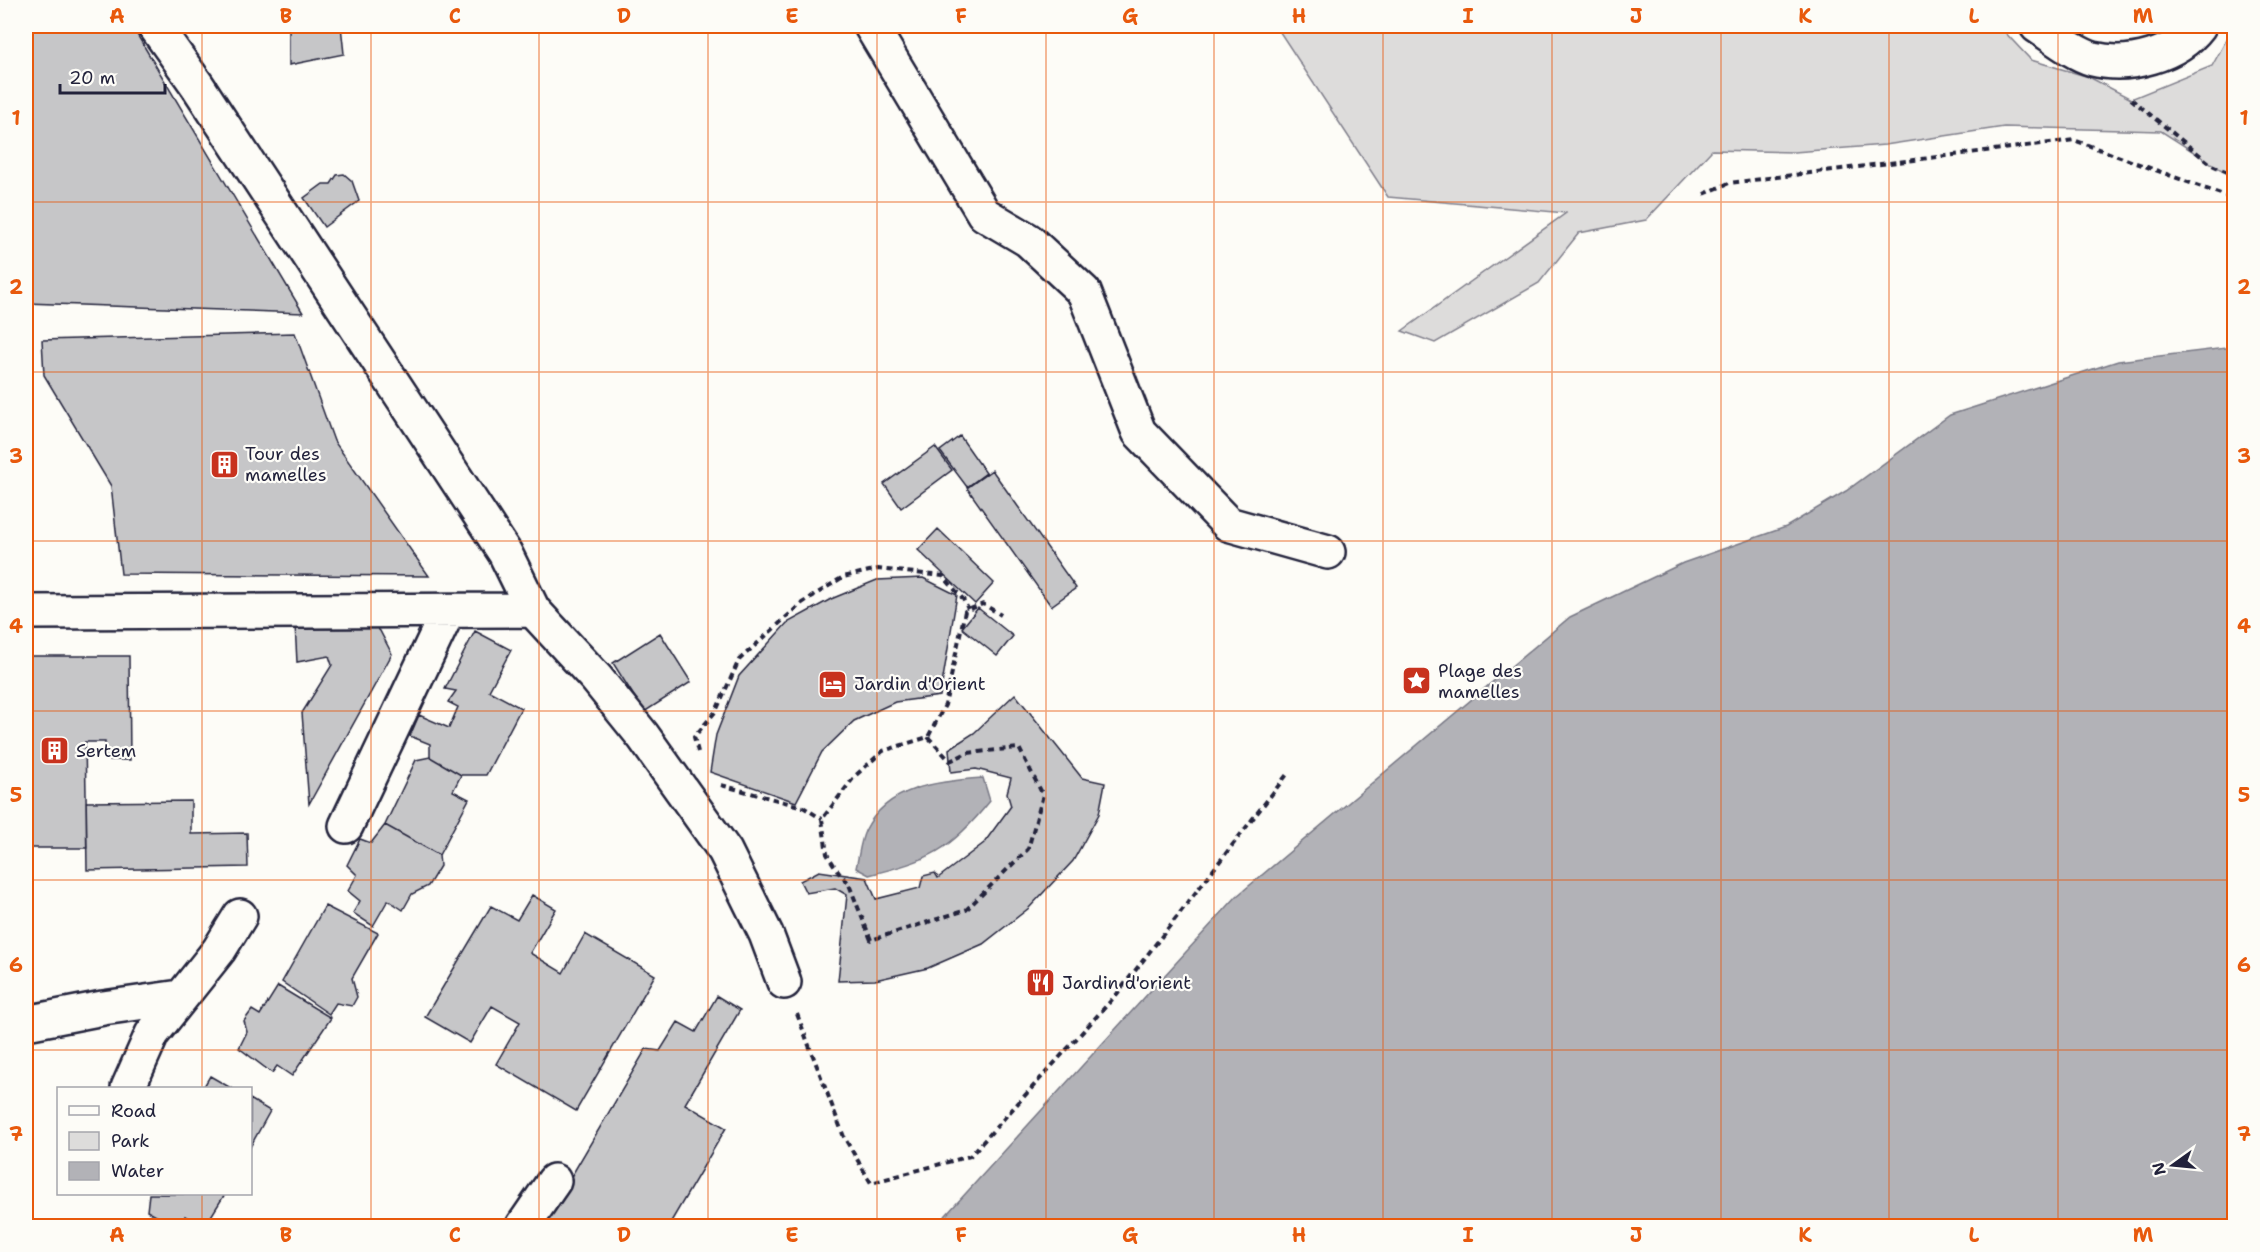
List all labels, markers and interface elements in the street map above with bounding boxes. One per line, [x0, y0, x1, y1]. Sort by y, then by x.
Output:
text: A [109, 3, 125, 29]
text: B [280, 3, 292, 29]
text: C [449, 3, 461, 29]
text: D [617, 3, 631, 29]
text: E [785, 3, 799, 29]
text: F [955, 3, 967, 29]
text: G [1122, 3, 1138, 29]
text: H [1292, 3, 1306, 29]
text: I [1462, 3, 1474, 29]
text: J [1630, 3, 1643, 29]
text: K [1798, 3, 1812, 29]
text: L [1969, 3, 1980, 29]
text: M [2133, 3, 2154, 29]
scale bar [60, 57, 165, 95]
text: 20 m [69, 66, 115, 90]
text: 1 [11, 105, 21, 131]
text: 1 [2239, 105, 2249, 131]
text: 2 [9, 274, 23, 300]
text: 2 [2237, 274, 2251, 300]
place label: Tour des mamelles [245, 442, 327, 487]
text: 3 [9, 443, 23, 469]
text: 3 [2237, 443, 2251, 469]
building icon: Tour des mamelles [208, 448, 240, 480]
text: 4 [9, 613, 23, 639]
text: 4 [2237, 613, 2251, 639]
place label: Plage des mamelles [1438, 659, 1522, 704]
place icon: Plage des mamelles [1401, 665, 1433, 697]
hotel icon: Jardin d'Orient [817, 668, 849, 700]
place label: Jardin d'Orient [854, 672, 986, 696]
building icon: Sertem [39, 735, 71, 767]
place label: Sertem [76, 739, 136, 763]
text: 5 [10, 782, 22, 808]
text: 5 [2238, 782, 2250, 808]
text: 6 [9, 952, 23, 978]
text: 6 [2237, 952, 2251, 978]
restaurant icon: Jardin d'orient [1025, 967, 1057, 999]
place label: Jardin d'orient [1062, 971, 1191, 995]
legend [57, 1087, 252, 1195]
text: Road [111, 1099, 156, 1123]
text: 7 [9, 1121, 23, 1147]
text: 7 [2237, 1121, 2251, 1147]
text: Park [111, 1129, 150, 1153]
north arrow [2143, 1135, 2203, 1195]
text: Water [111, 1159, 164, 1183]
text: N [2147, 1160, 2171, 1178]
text: A [109, 1222, 125, 1248]
text: B [280, 1222, 292, 1248]
text: C [449, 1222, 461, 1248]
text: D [617, 1222, 631, 1248]
text: E [785, 1222, 799, 1248]
text: F [955, 1222, 967, 1248]
text: G [1122, 1222, 1138, 1248]
text: H [1292, 1222, 1306, 1248]
text: I [1462, 1222, 1474, 1248]
text: J [1630, 1222, 1643, 1248]
text: K [1798, 1222, 1812, 1248]
text: L [1969, 1222, 1980, 1248]
text: M [2133, 1222, 2154, 1248]

